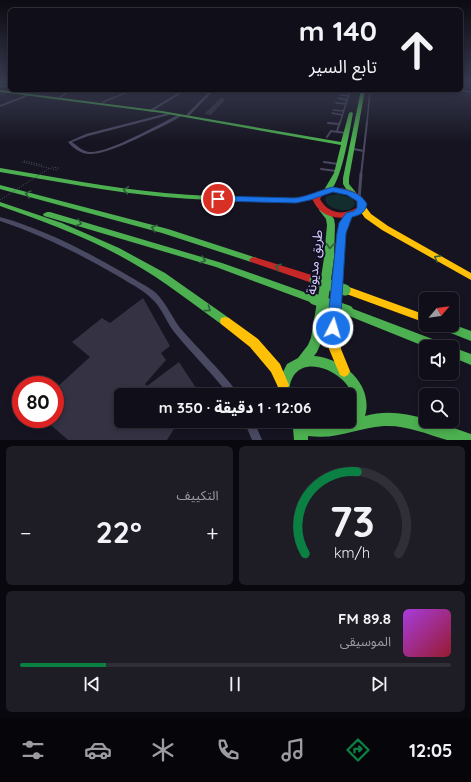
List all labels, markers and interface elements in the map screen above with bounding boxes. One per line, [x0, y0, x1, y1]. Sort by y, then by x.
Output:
text: 140 m [299, 13, 377, 48]
icon: ahead [391, 24, 443, 76]
text: تابع السير [309, 55, 377, 78]
pin [201, 182, 235, 216]
one-way arrow [123, 186, 129, 195]
icon: arrive [207, 188, 229, 210]
one-way arrow [25, 190, 32, 199]
one-way arrow [75, 218, 82, 227]
one-way arrow [151, 224, 158, 233]
street label: طريق مديونة [303, 229, 326, 295]
one-way arrow [325, 243, 334, 249]
one-way arrow [200, 255, 207, 264]
one-way arrow [434, 255, 441, 262]
one-way arrow [274, 264, 281, 272]
north arrow [419, 292, 459, 332]
map controls [419, 292, 459, 428]
one-way arrow [203, 304, 210, 311]
position arrow [312, 307, 354, 349]
button: sound [419, 340, 459, 380]
speed limit sign: 80 [12, 376, 64, 428]
button: search [419, 388, 459, 428]
text: 12:06 · 1 دقيقة · 350 m [159, 398, 311, 417]
text: التكييف [177, 487, 219, 503]
text: 73 [329, 494, 374, 546]
text: 22° [96, 513, 142, 551]
text: − [20, 519, 31, 547]
text: + [206, 519, 219, 547]
text: km/h [334, 543, 370, 561]
text: 89.8 FM [338, 609, 391, 628]
text: الموسيقى [340, 633, 391, 649]
icon: previous [81, 673, 103, 695]
icon: pause [224, 673, 246, 695]
icon: next [368, 673, 390, 695]
icon: filters [19, 736, 47, 764]
icon: car [84, 736, 112, 764]
icon: climate [149, 736, 177, 764]
icon: phone [214, 736, 242, 764]
icon: music [279, 736, 307, 764]
icon: directions [344, 736, 372, 764]
text: 12:05 [409, 739, 452, 762]

